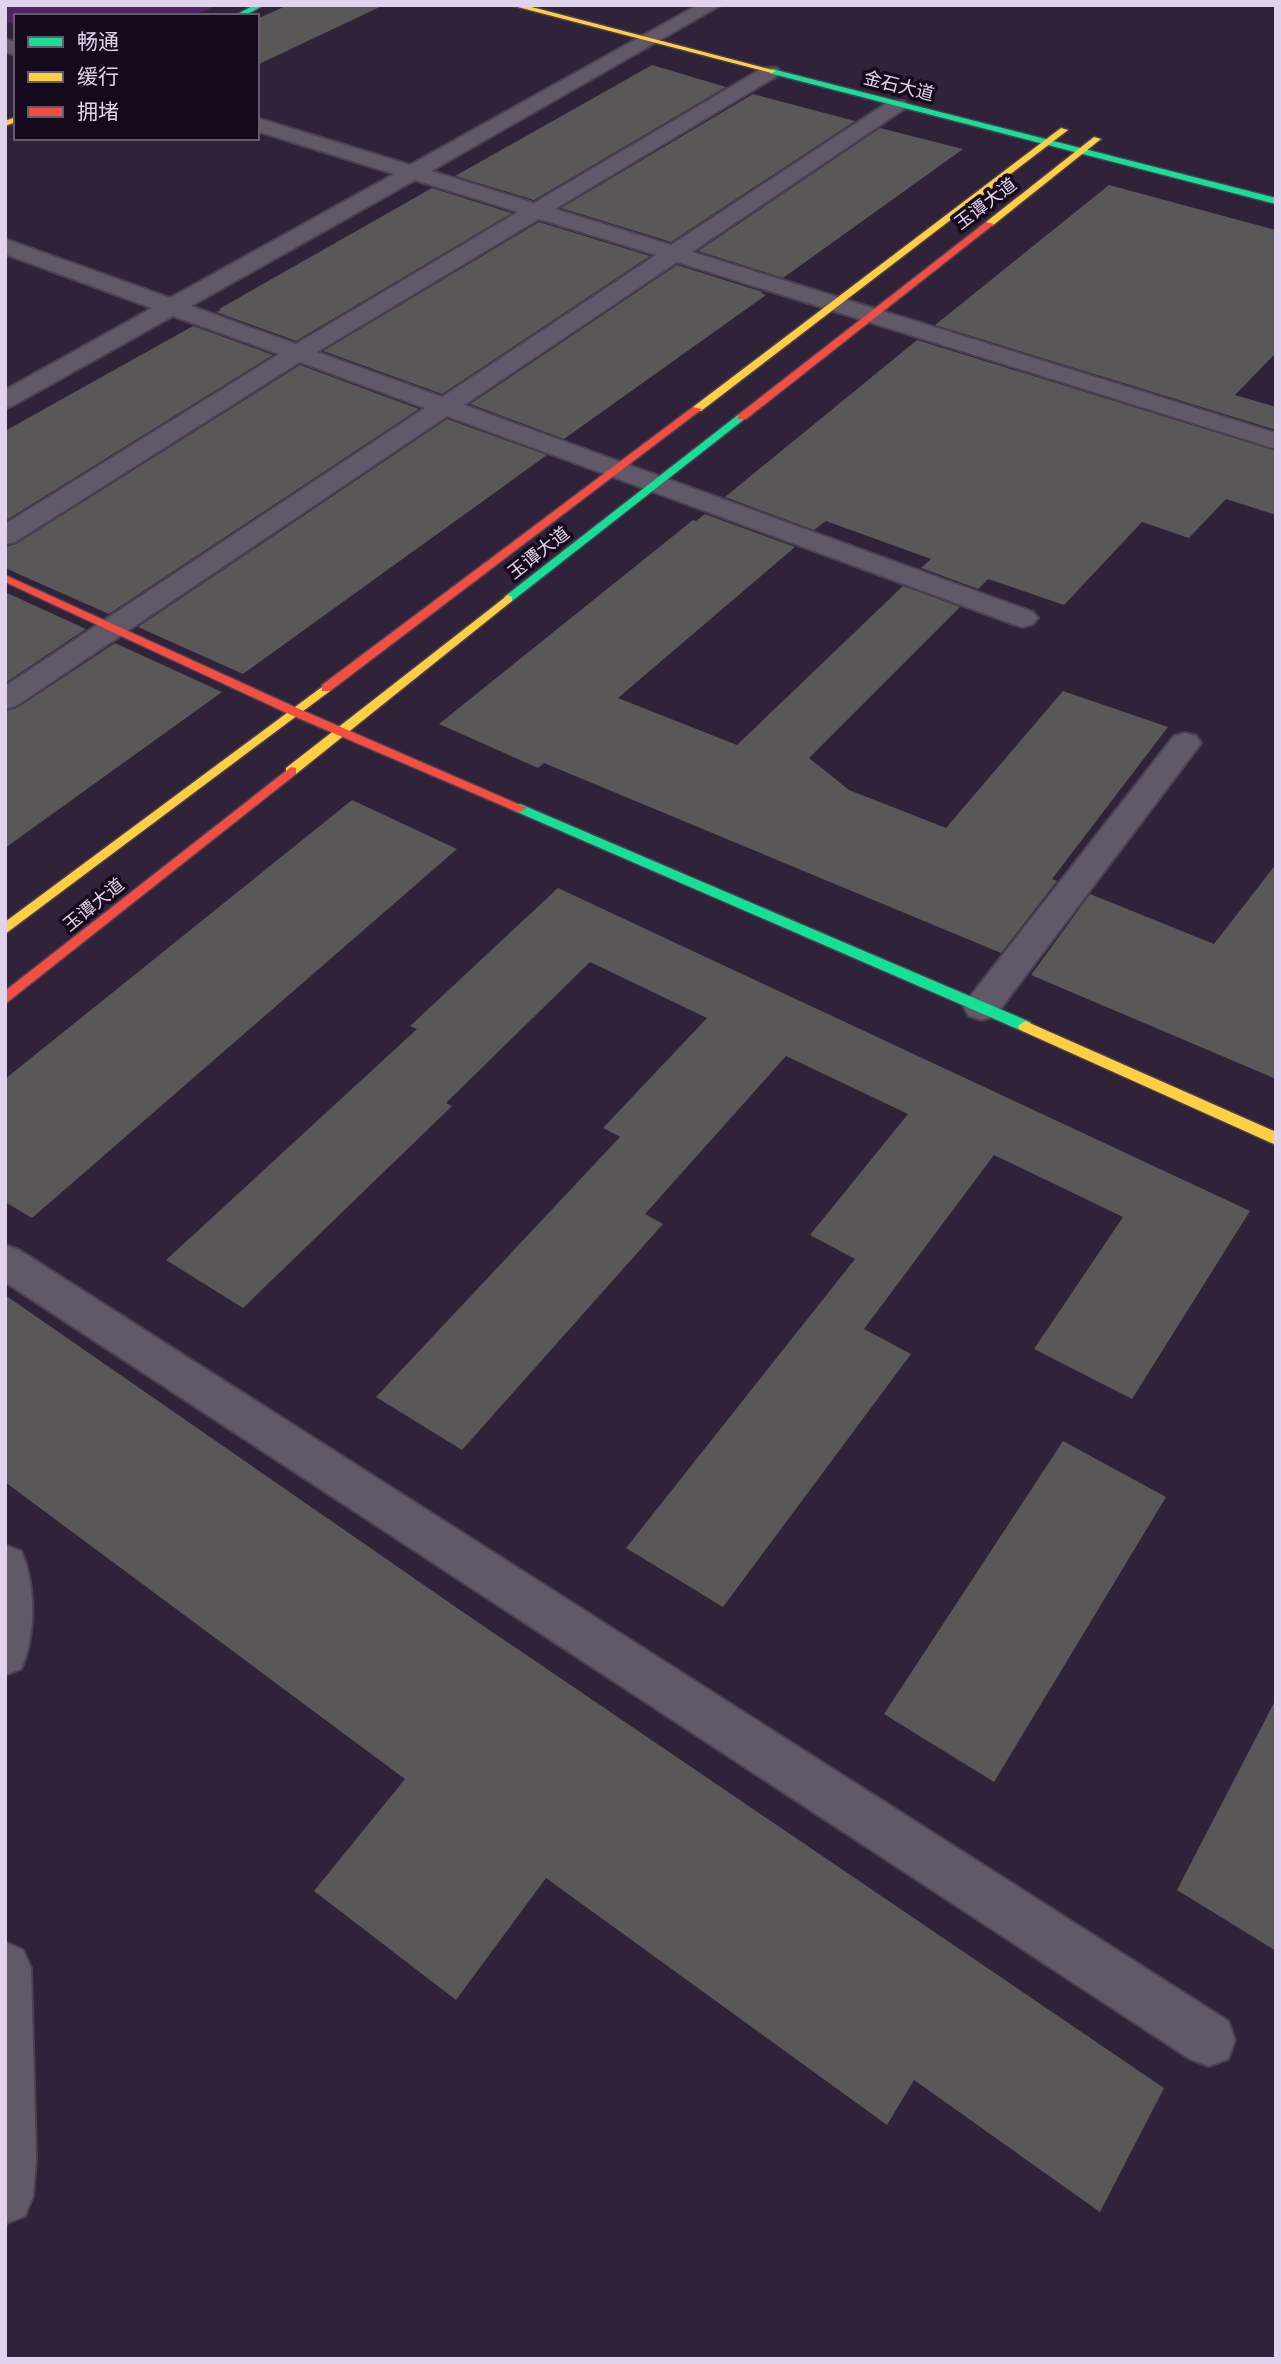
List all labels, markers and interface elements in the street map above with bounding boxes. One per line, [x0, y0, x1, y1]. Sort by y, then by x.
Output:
legend [14, 14, 259, 140]
text: 畅通 [77, 28, 119, 53]
text: 缓行 [77, 63, 119, 88]
street label: 金石大道 [861, 66, 937, 104]
text: 拥堵 [77, 98, 119, 123]
street label: 玉谭大道 [950, 173, 1020, 233]
street label: 玉谭大道 [503, 521, 573, 583]
street label: 玉谭大道 [58, 873, 128, 935]

